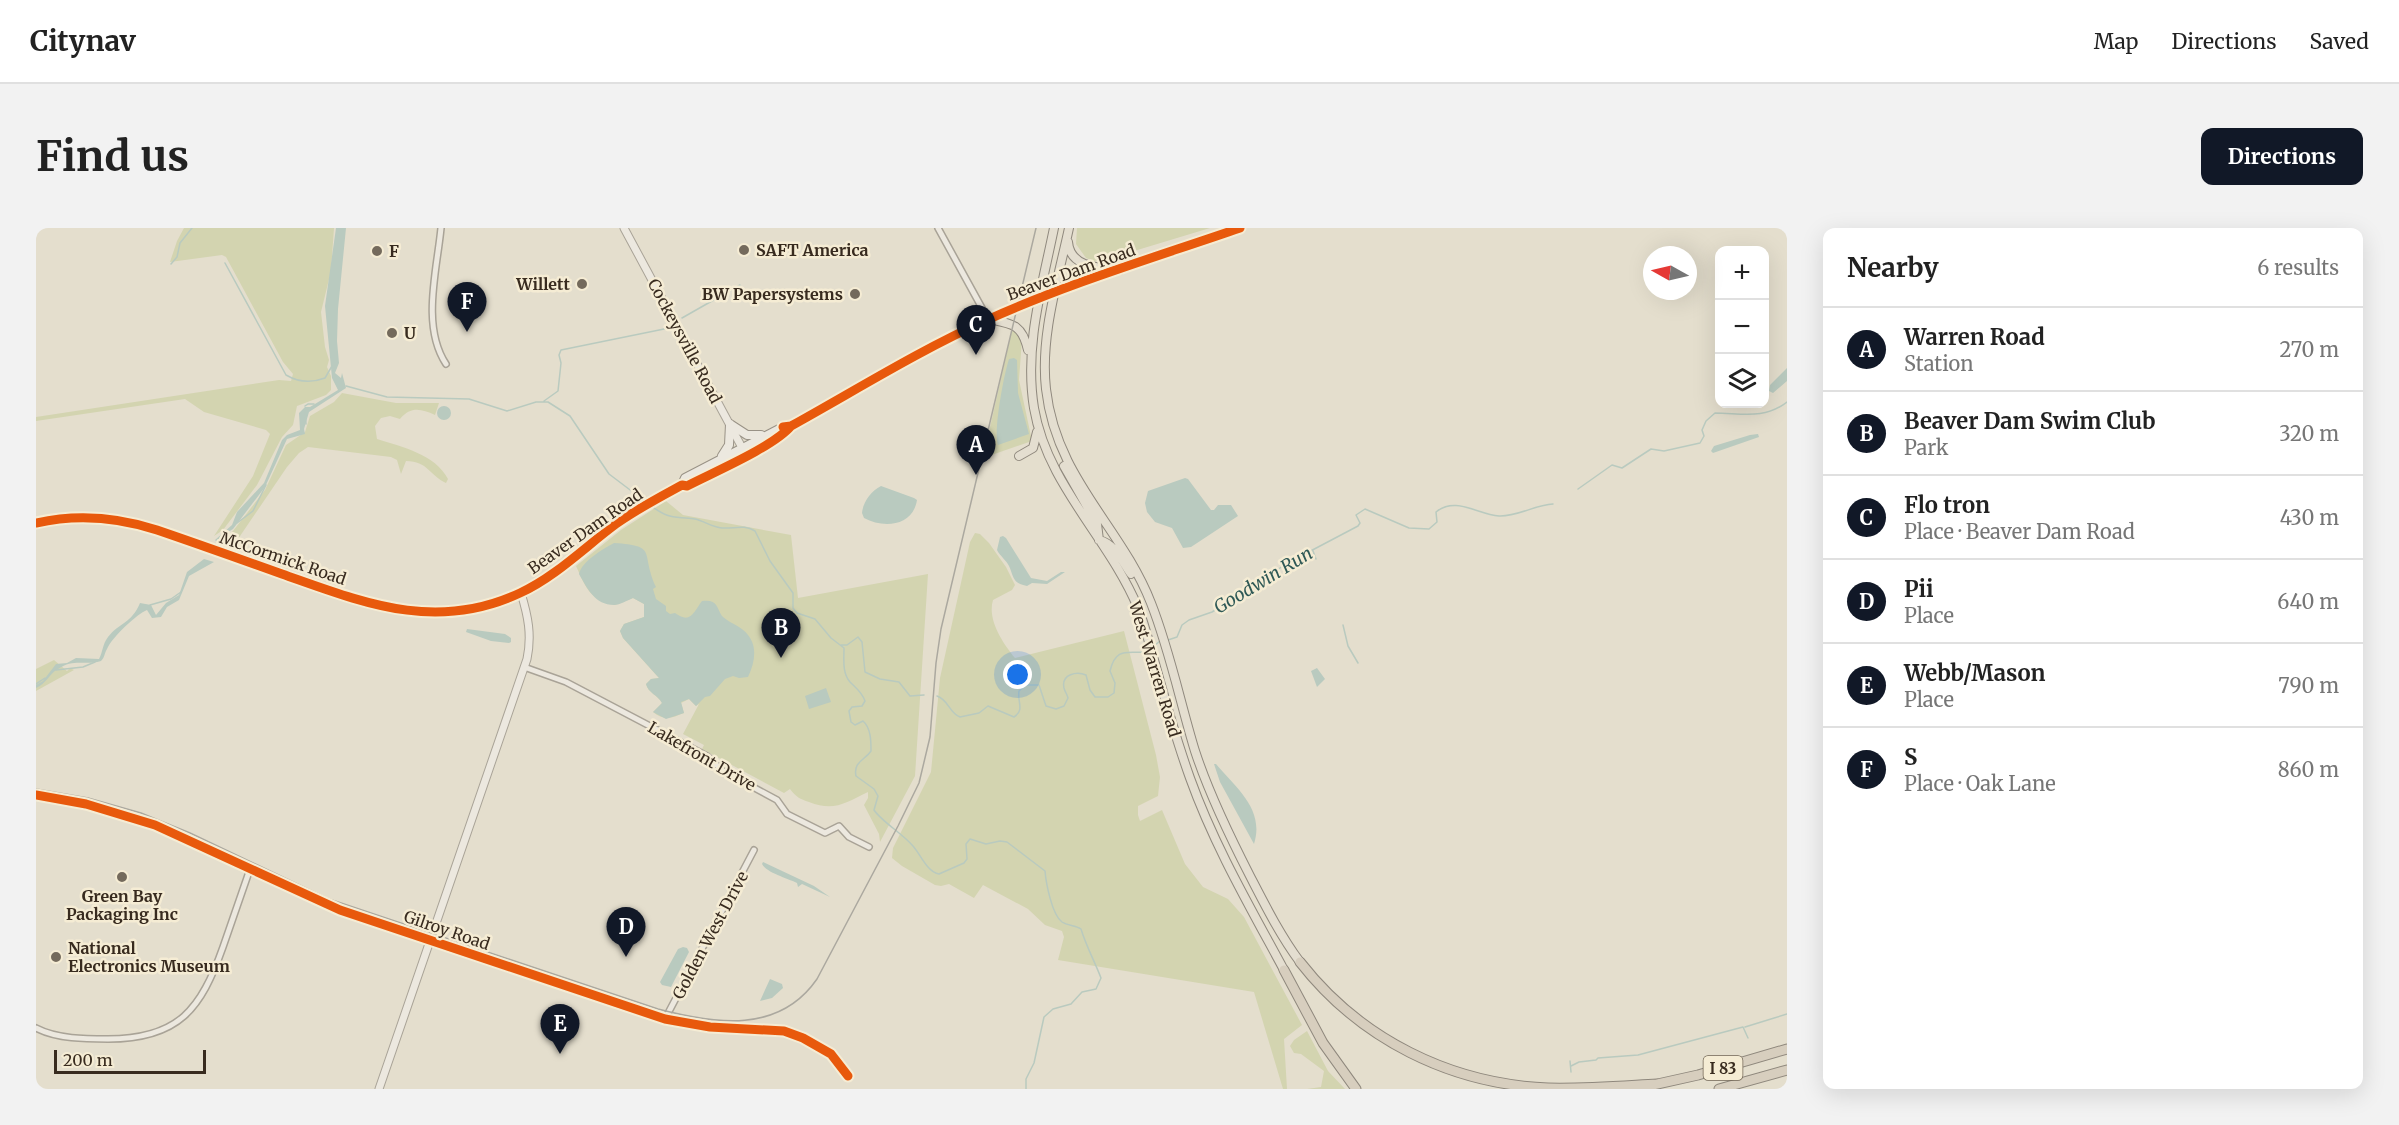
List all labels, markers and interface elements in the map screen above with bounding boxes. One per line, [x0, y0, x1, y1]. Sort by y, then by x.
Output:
text: Citynav [30, 23, 136, 59]
text: Map [2094, 28, 2138, 55]
text: Directions [2171, 28, 2276, 55]
text: Saved [2309, 28, 2369, 55]
button: Directions [2201, 128, 2363, 185]
text: Find us [36, 130, 189, 182]
street label: Beaver Dam Road [1004, 239, 1138, 305]
place label: SAFT America [756, 240, 869, 260]
place label: F [389, 241, 399, 261]
marker: SAFT America [737, 243, 751, 257]
marker: F [370, 244, 384, 258]
north arrow [1643, 246, 1697, 300]
map controls [1715, 246, 1769, 408]
button: + [1715, 246, 1769, 300]
text: Nearby [1847, 251, 1939, 284]
text: 6 results [2257, 255, 2339, 280]
place label: Willett [515, 274, 571, 294]
street label: Cockeysville Road [644, 275, 726, 407]
marker: Willett [575, 277, 589, 291]
pin: F [448, 282, 486, 332]
place label: BW Papersystems [702, 284, 843, 304]
marker: BW Papersystems [848, 287, 862, 301]
button: − [1715, 300, 1769, 354]
pin: C [956, 306, 996, 355]
place label: U [404, 323, 416, 343]
text: Warren Road [1904, 323, 2045, 351]
marker: U [385, 326, 399, 340]
text: A [1859, 337, 1874, 362]
text: 270 m [2279, 337, 2339, 362]
text: Station [1904, 351, 1973, 376]
button: layers [1715, 354, 1769, 408]
text: Beaver Dam Swim Club [1904, 407, 2155, 435]
text: B [1860, 421, 1873, 446]
text: 320 m [2279, 421, 2339, 446]
pin: A [956, 426, 996, 475]
text: Park [1904, 435, 1948, 460]
street label: Beaver Dam Road [524, 484, 646, 578]
text: Flo tron [1904, 491, 1990, 519]
text: C [1860, 505, 1873, 530]
text: 430 m [2280, 505, 2339, 530]
text: Place · Beaver Dam Road [1904, 519, 2135, 544]
street label: McCormick Road [217, 527, 349, 589]
water label: Goodwin Run [1209, 542, 1317, 618]
text: Pii [1904, 575, 1934, 603]
text: D [1859, 589, 1874, 614]
text: 640 m [2277, 589, 2339, 614]
street label: West Warren Road [1125, 598, 1185, 740]
text: Place [1904, 603, 1954, 628]
pin: B [762, 608, 800, 658]
text: Webb/Mason [1904, 659, 2046, 687]
your location [1003, 660, 1032, 689]
text: E [1860, 673, 1873, 698]
text: 790 m [2278, 673, 2339, 698]
text: Place [1904, 687, 1954, 712]
street label: Lakefront Drive [644, 717, 760, 795]
text: S [1904, 743, 1917, 771]
text: F [1860, 757, 1873, 782]
text: 860 m [2278, 757, 2339, 782]
text: Place · Oak Lane [1904, 771, 2056, 796]
street label: Golden West Drive [668, 868, 752, 1002]
marker: Green Bay Packaging Inc [115, 870, 129, 884]
place label: Green Bay Packaging Inc [66, 886, 178, 924]
street label: Gilroy Road [401, 906, 493, 954]
pin: D [606, 908, 646, 957]
place label: National Electronics Museum [68, 938, 230, 976]
marker: National Electronics Museum [49, 950, 63, 964]
pin: E [540, 1004, 580, 1054]
scale bar [54, 1047, 206, 1074]
text: 200 m [63, 1050, 113, 1070]
road number: I 83 [1704, 1056, 1742, 1080]

